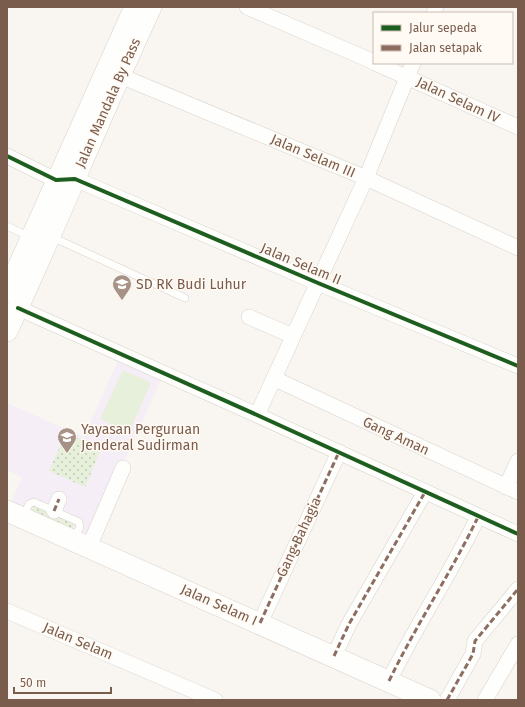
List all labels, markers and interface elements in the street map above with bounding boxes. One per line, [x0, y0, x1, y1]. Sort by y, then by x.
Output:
legend [373, 12, 513, 64]
text: Jalur sepeda [409, 21, 477, 35]
street label: Jalan Mandala By Pass [72, 35, 144, 170]
text: Jalan setapak [409, 41, 483, 55]
street label: Jalan Selam IV [414, 73, 502, 127]
street label: Jalan Selam III [268, 131, 358, 181]
street label: Jalan Selam II [258, 239, 344, 289]
school or university icon: SD RK Budi Luhur [111, 273, 133, 301]
place label: SD RK Budi Luhur [136, 276, 247, 293]
street label: Gang Aman [360, 413, 432, 459]
place label: Yayasan Perguruan Jenderal Sudirman [81, 421, 200, 454]
school or university icon: Yayasan Perguruan Jenderal Sudirman [56, 426, 78, 454]
street label: Gang Bahagia [273, 494, 325, 580]
street label: Jalan Selam I [178, 581, 260, 629]
street label: Jalan Selam [41, 619, 115, 663]
scale bar [14, 669, 111, 695]
text: 50 m [20, 676, 46, 690]

